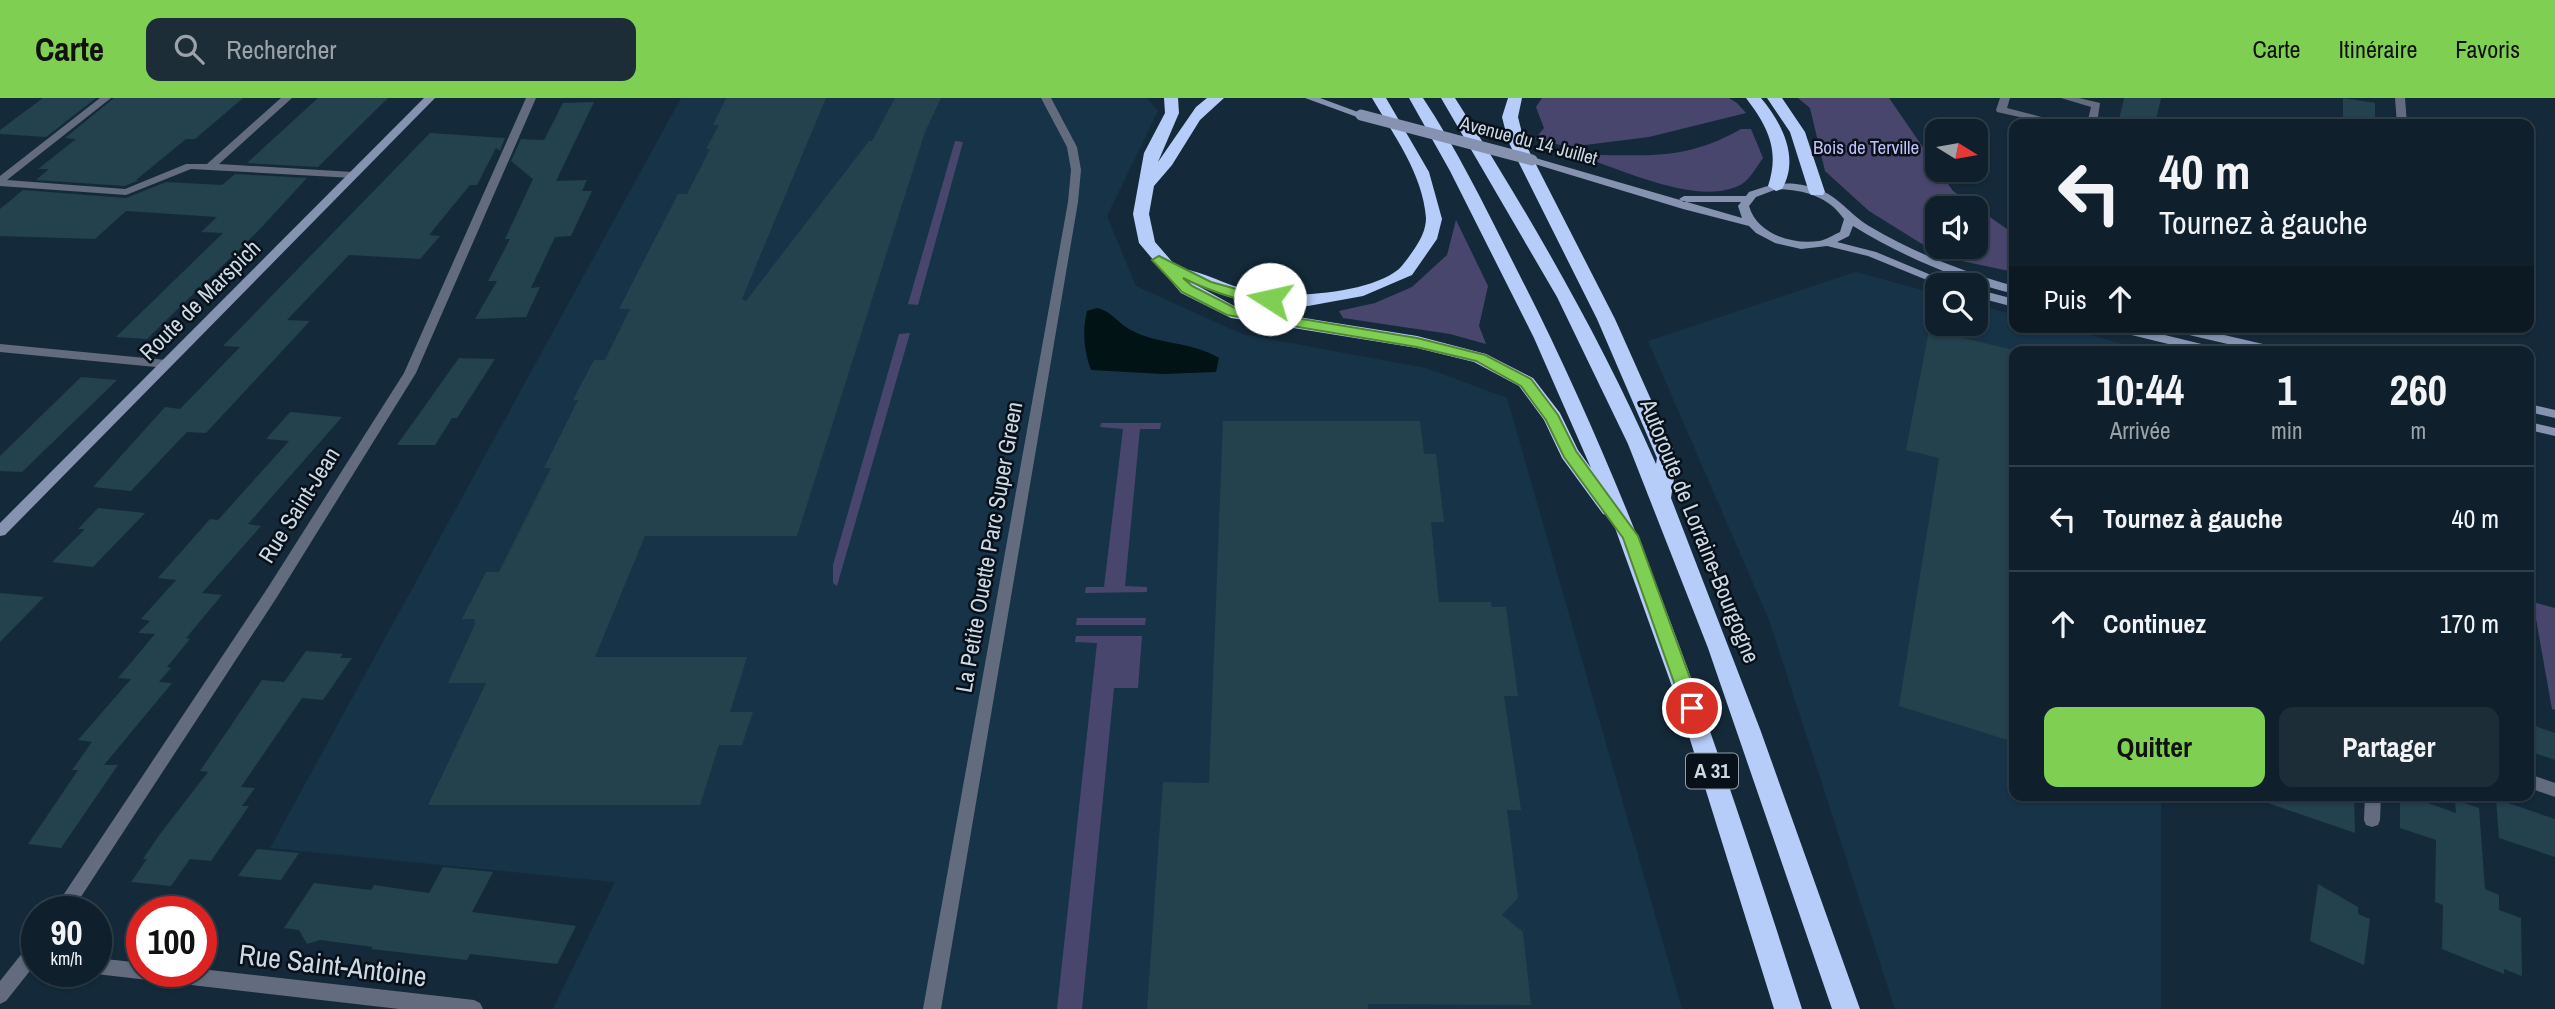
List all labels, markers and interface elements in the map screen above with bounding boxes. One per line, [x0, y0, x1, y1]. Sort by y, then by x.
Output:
search box [146, 18, 636, 81]
text: Carte [35, 27, 104, 71]
icon: search [170, 30, 208, 68]
text: Rechercher [226, 32, 336, 67]
text: Carte [2252, 33, 2301, 65]
text: Itinéraire [2339, 33, 2417, 65]
text: Favoris [2455, 33, 2520, 65]
street label: Avenue du 14 Juillet [1457, 109, 1601, 171]
north arrow [1925, 119, 1988, 182]
map controls [1925, 119, 1988, 336]
park label: Bois de Terville [1813, 134, 1919, 160]
text: 40 m [2159, 138, 2251, 204]
icon: left [2044, 147, 2135, 238]
button: sound [1925, 196, 1988, 259]
text: Tournez à gauche [2159, 201, 2368, 244]
street label: Route de Marspich [132, 232, 267, 367]
position arrow [1233, 262, 1307, 336]
button: search [1925, 273, 1988, 336]
icon: ahead [2101, 280, 2139, 318]
text: Puis [2044, 282, 2087, 317]
text: 10:44 [2096, 362, 2184, 418]
text: 1 [2277, 362, 2296, 418]
text: 260 [2390, 362, 2447, 418]
street label: Autoroute de Lorraine-Bourgogne [1633, 393, 1768, 667]
street label: La Petite Ouette Parc Super Green [948, 399, 1029, 695]
text: Arrivée [2110, 415, 2170, 446]
text: min [2271, 415, 2303, 446]
text: m [2410, 415, 2426, 446]
street label: Rue Saint-Jean [251, 441, 346, 569]
icon: left [2044, 500, 2082, 538]
text: Tournez à gauche [2103, 501, 2283, 536]
text: 40 m [2452, 501, 2499, 536]
icon: ahead [2044, 605, 2082, 643]
text: Continuez [2103, 606, 2206, 641]
text: 170 m [2440, 606, 2499, 641]
pin [1662, 678, 1722, 738]
icon: arrive [1673, 689, 1711, 727]
button: Quitter [2044, 707, 2265, 787]
button: Partager [2279, 707, 2499, 787]
road number: A 31 [1686, 754, 1738, 788]
speed limit sign: 100 [126, 896, 217, 987]
text: 90 [51, 909, 82, 956]
street label: Rue Saint-Antoine [237, 935, 429, 995]
text: km/h [51, 946, 83, 971]

